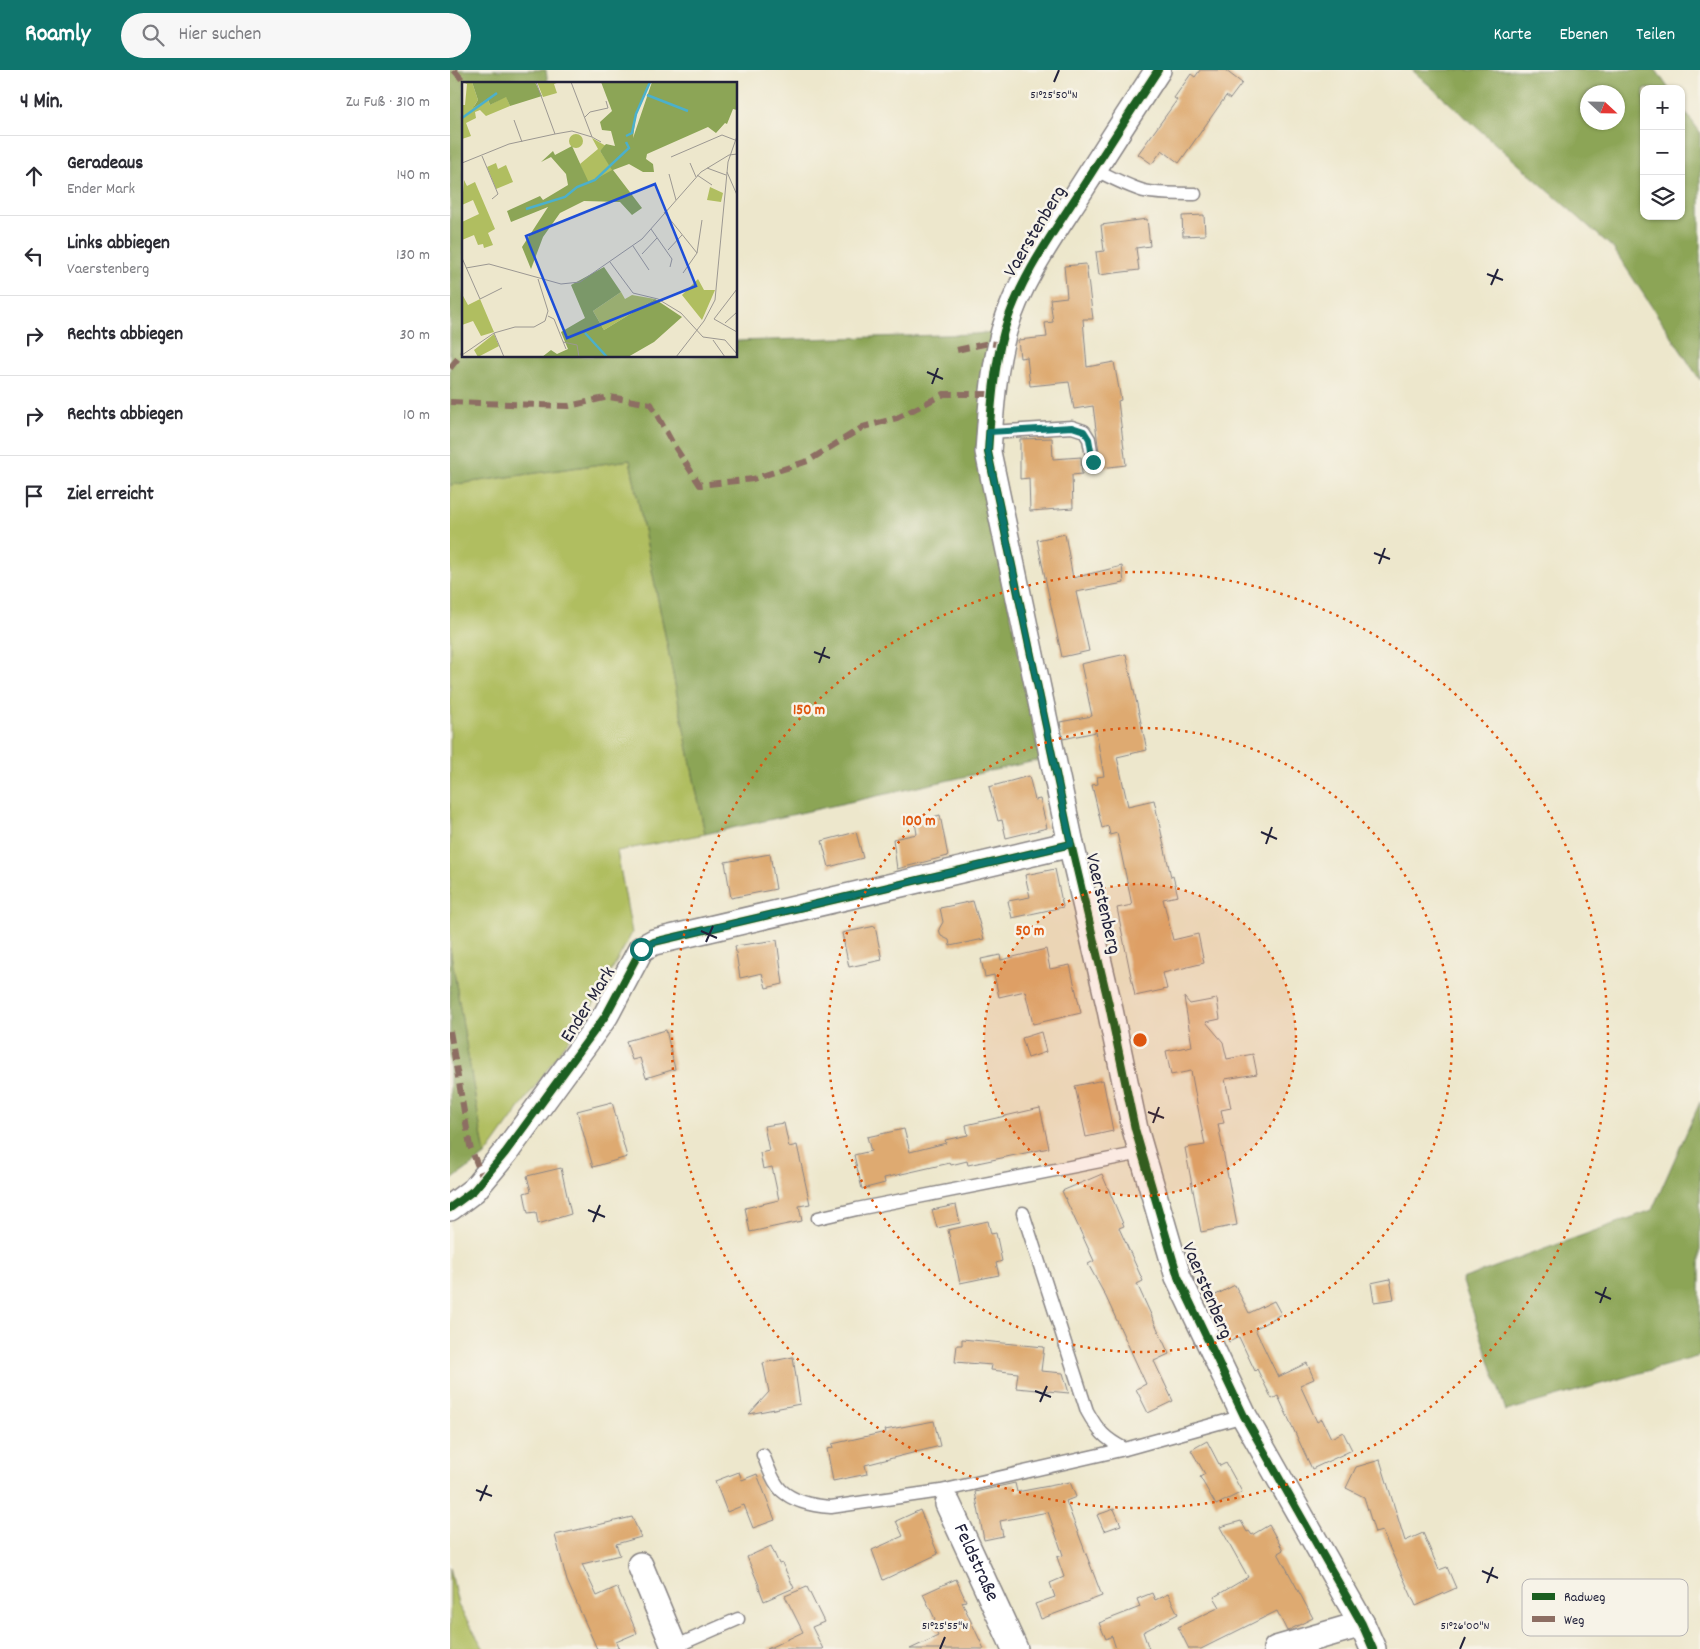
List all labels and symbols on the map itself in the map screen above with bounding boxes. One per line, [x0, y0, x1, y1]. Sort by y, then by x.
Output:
inset map [462, 82, 738, 358]
north arrow [1580, 85, 1625, 130]
text: 51°25'50"N [1030, 87, 1078, 104]
street label: Vaerstenberg [998, 181, 1074, 283]
route end [1082, 451, 1105, 474]
text: 150 m [793, 700, 825, 722]
text: 100 m [902, 811, 936, 833]
street label: Vaerstenberg [1077, 851, 1127, 957]
text: 50 m [1016, 921, 1044, 943]
route start [630, 938, 653, 961]
street label: Ender Mark [555, 961, 623, 1049]
centre of rings [1131, 1031, 1149, 1049]
street label: Vaerstenberg [1173, 1238, 1239, 1344]
street label: Feldstraße [945, 1520, 1005, 1607]
legend [1522, 1579, 1688, 1636]
text: Radweg [1564, 1588, 1605, 1608]
text: Weg [1564, 1611, 1584, 1631]
text: 51°25'55"N [922, 1618, 968, 1635]
text: 51°26'00"N [1441, 1618, 1489, 1635]

